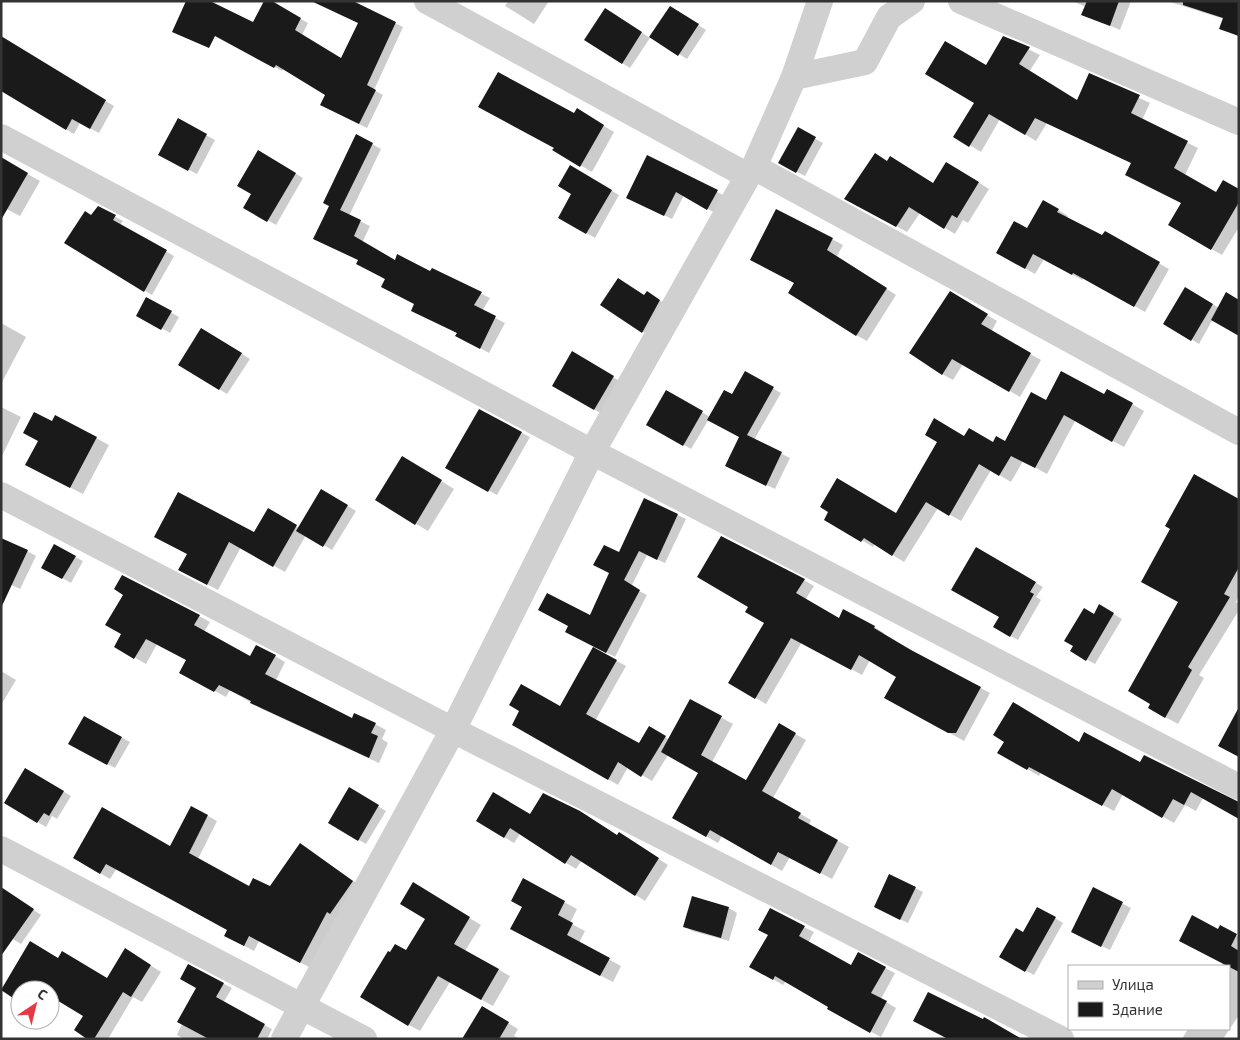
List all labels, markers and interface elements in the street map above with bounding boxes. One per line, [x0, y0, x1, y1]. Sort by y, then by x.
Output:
legend [1068, 965, 1230, 1030]
text: Улица [1112, 975, 1154, 993]
north arrow [10, 980, 60, 1030]
text: С [34, 985, 51, 1003]
text: Здание [1112, 1000, 1163, 1018]

